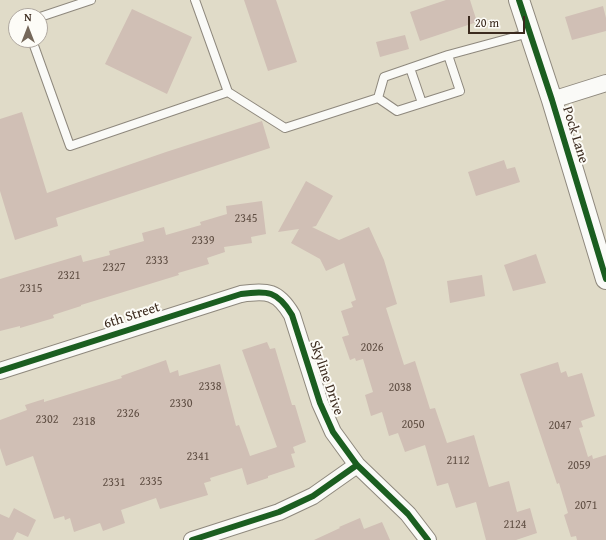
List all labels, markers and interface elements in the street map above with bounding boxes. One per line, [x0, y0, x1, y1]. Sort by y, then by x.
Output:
north arrow [8, 8, 48, 48]
scale bar [470, 8, 527, 34]
text: N [24, 9, 32, 25]
text: 20 m [475, 14, 499, 31]
street label: Pock Lane [558, 104, 592, 166]
house number: 2345 [234, 212, 258, 226]
house number: 2339 [191, 234, 215, 248]
house number: 2333 [145, 254, 169, 268]
house number: 2327 [102, 261, 126, 275]
house number: 2321 [57, 269, 81, 283]
house number: 2315 [19, 282, 43, 296]
street label: 6th Street [102, 299, 162, 333]
street label: Skyline Drive [305, 339, 347, 417]
house number: 2026 [360, 341, 384, 355]
house number: 2338 [198, 380, 222, 394]
house number: 2038 [388, 381, 412, 395]
house number: 2330 [169, 397, 193, 411]
house number: 2326 [116, 407, 140, 421]
house number: 2302 [35, 413, 59, 427]
house number: 2318 [72, 415, 96, 429]
house number: 2050 [401, 418, 425, 432]
house number: 2047 [548, 419, 572, 433]
house number: 2341 [186, 450, 210, 464]
house number: 2112 [446, 454, 470, 468]
house number: 2059 [567, 459, 591, 473]
house number: 2335 [139, 475, 163, 489]
house number: 2331 [102, 476, 126, 490]
house number: 2071 [574, 499, 598, 513]
house number: 2124 [503, 518, 527, 532]

